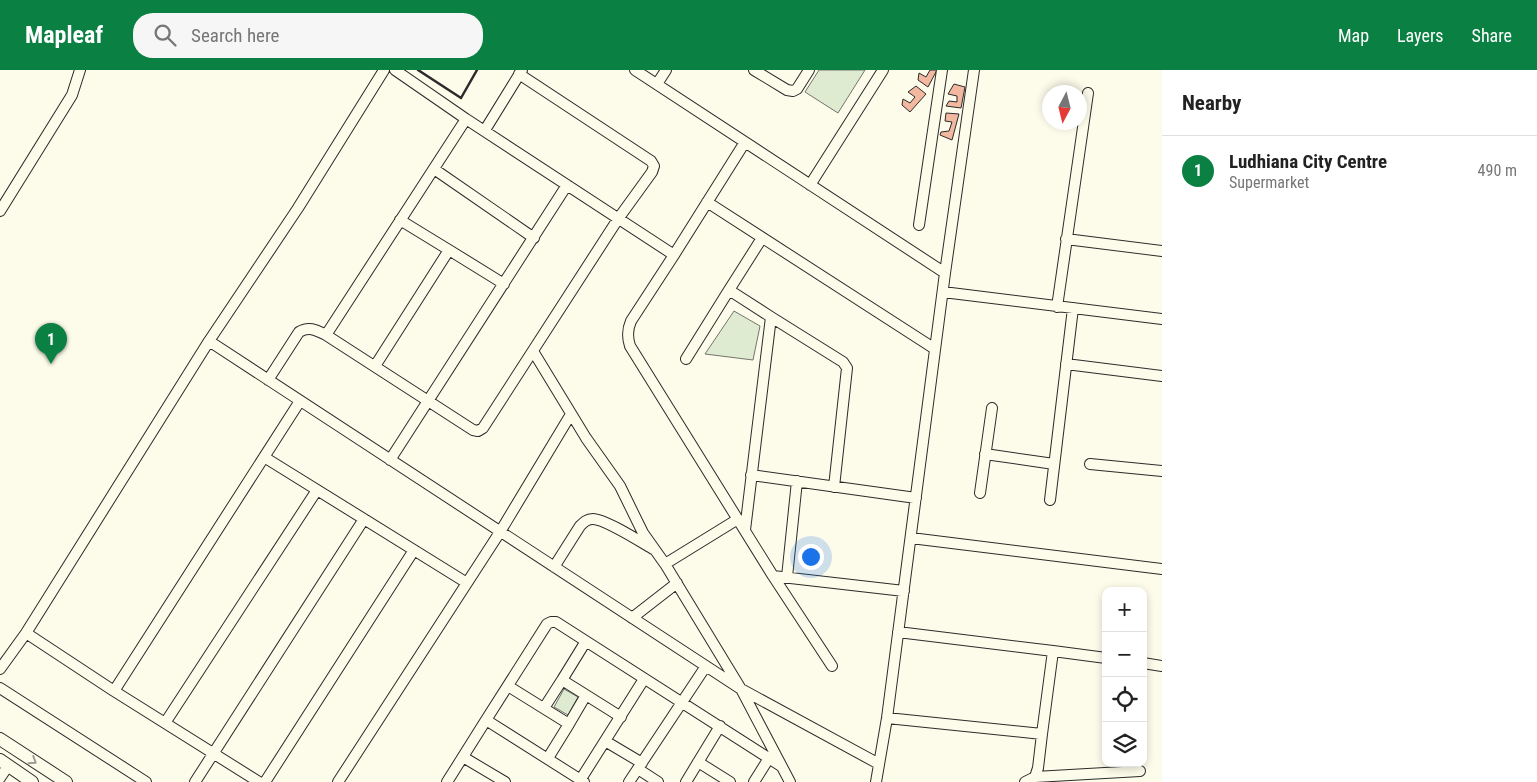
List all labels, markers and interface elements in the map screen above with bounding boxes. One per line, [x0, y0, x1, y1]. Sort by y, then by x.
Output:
search box [133, 13, 483, 58]
text: Mapleaf [25, 21, 103, 49]
icon: search [151, 21, 179, 49]
text: Search here [191, 24, 279, 47]
text: Map [1338, 25, 1369, 46]
text: Layers [1397, 25, 1444, 46]
text: Share [1472, 25, 1512, 46]
north arrow [1042, 85, 1087, 130]
text: Nearby [1182, 91, 1241, 115]
text: Ludhiana City Centre [1229, 150, 1387, 173]
text: 1 [1194, 161, 1202, 180]
text: 490 m [1478, 161, 1517, 180]
text: Supermarket [1229, 173, 1309, 192]
pin: 1 [35, 323, 67, 364]
your location [798, 544, 824, 570]
map controls [1102, 587, 1147, 767]
button: + [1102, 587, 1147, 632]
button: − [1102, 632, 1147, 677]
button: locate [1102, 677, 1147, 722]
button: layers [1102, 722, 1147, 767]
one-way arrow [28, 754, 37, 764]

